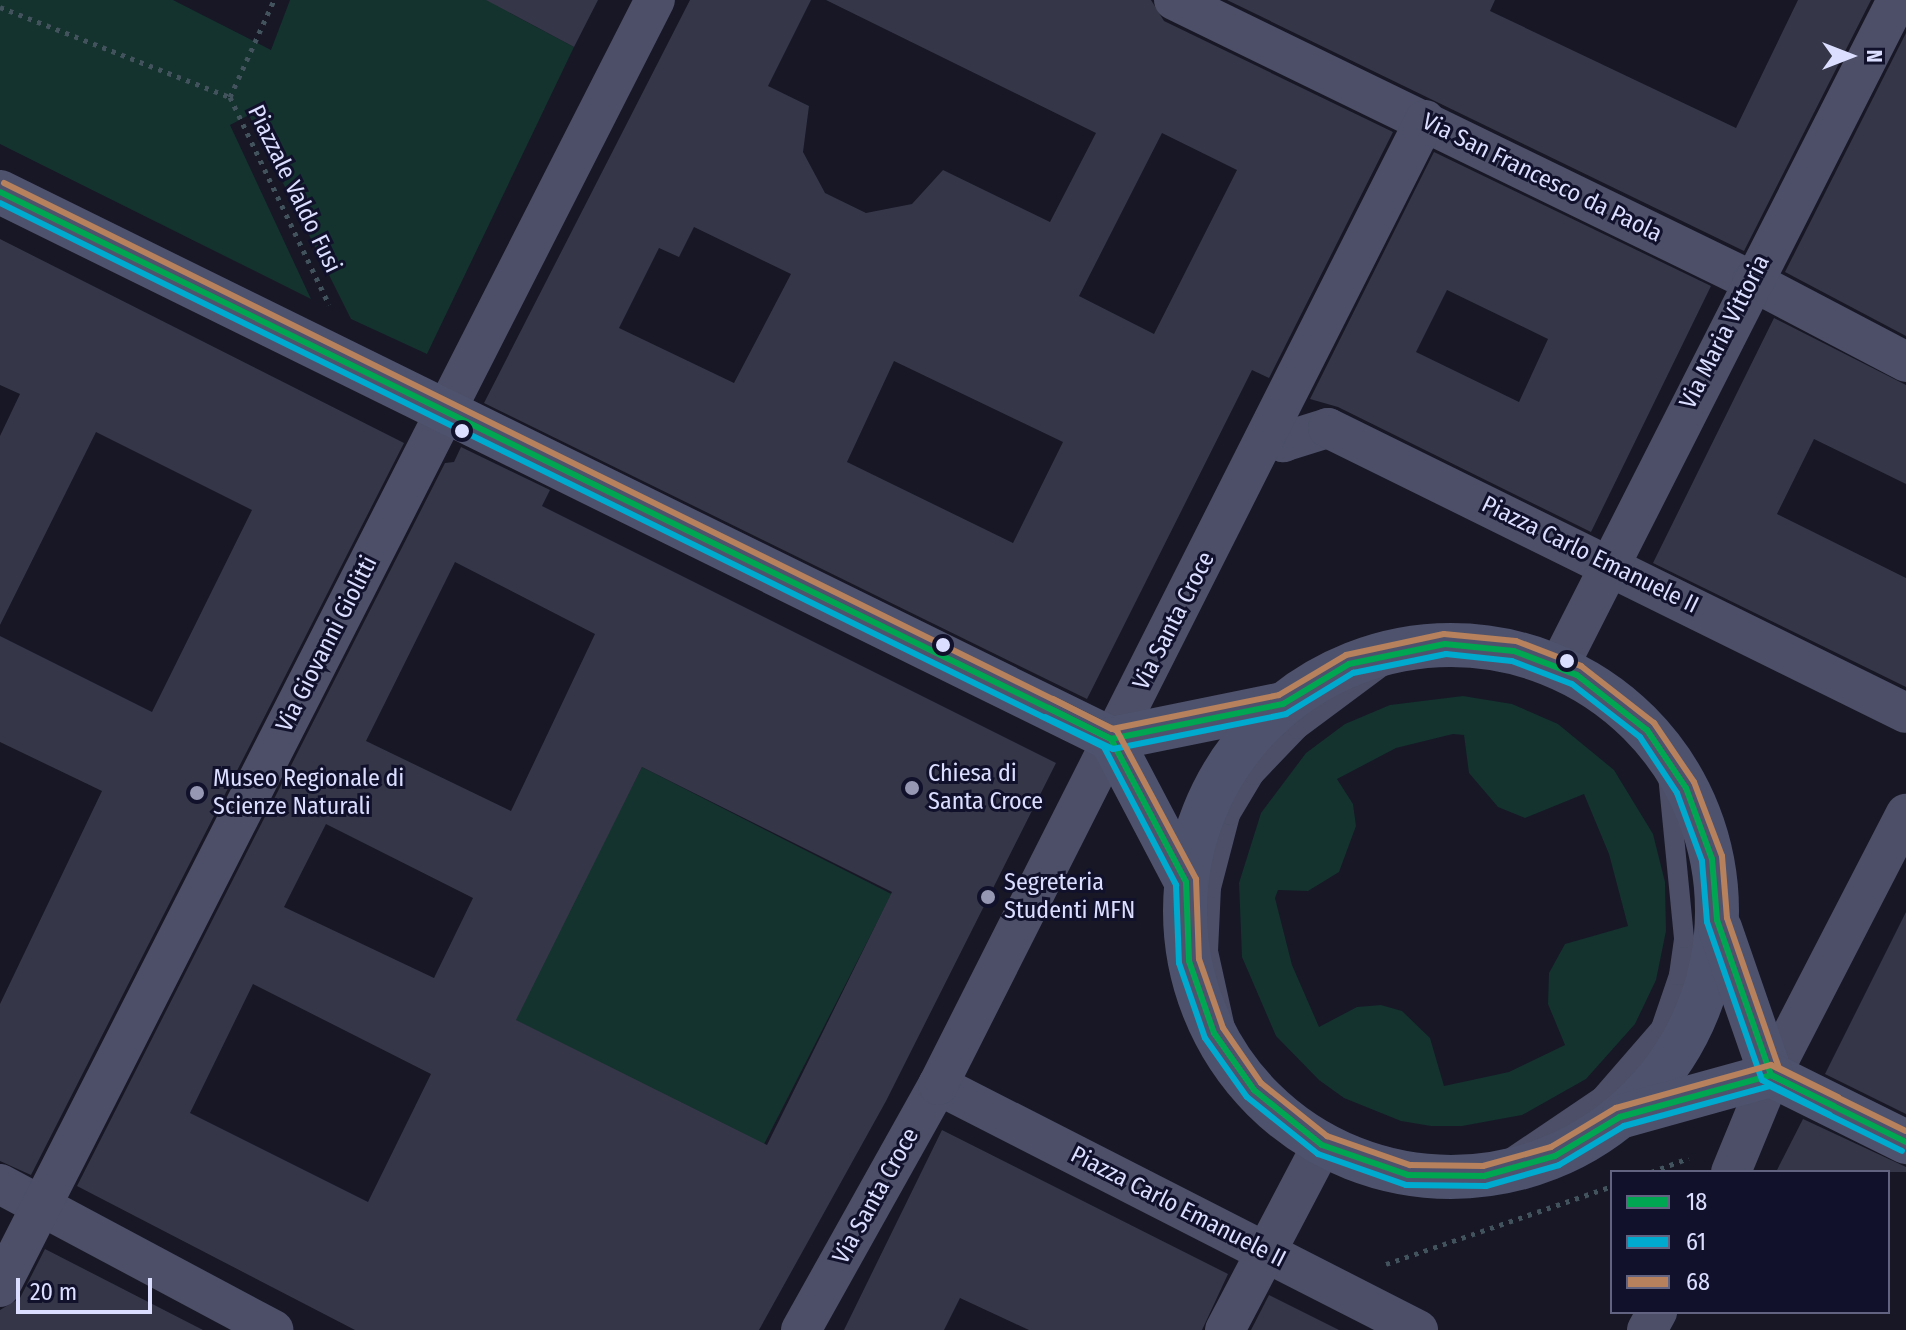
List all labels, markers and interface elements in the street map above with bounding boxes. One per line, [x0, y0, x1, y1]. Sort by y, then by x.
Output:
north arrow [1810, 16, 1890, 96]
text: N [1861, 49, 1888, 63]
street label: Piazzale Valdo Fusi [241, 101, 347, 277]
street label: Via San Francesco da Paola [1417, 107, 1667, 249]
street label: Via Maria Vittoria [1674, 250, 1776, 414]
unlabelled marker [454, 423, 470, 439]
street label: Piazza Carlo Emanuele II [1477, 490, 1703, 620]
street label: Via Santa Croce [1127, 547, 1221, 695]
street label: Via Giovanni Giolitti [270, 551, 384, 737]
unlabelled marker [935, 637, 951, 653]
unlabelled marker [1559, 653, 1575, 669]
place label: Chiesa di Santa Croce [928, 760, 1043, 816]
place label: Museo Regionale di Scienze Naturali [213, 765, 404, 821]
marker: Chiesa di Santa Croce [903, 779, 921, 797]
marker: Museo Regionale di Scienze Naturali [188, 784, 206, 802]
place label: Segreteria Studenti MFN [1004, 869, 1135, 925]
marker: Segreteria Studenti MFN [979, 888, 997, 906]
street label: Via Santa Croce [827, 1123, 925, 1269]
street label: Piazza Carlo Emanuele II [1066, 1140, 1290, 1274]
legend [1610, 1170, 1890, 1314]
text: 18 [1686, 1188, 1707, 1216]
text: 61 [1686, 1228, 1706, 1256]
scale bar [20, 1262, 156, 1312]
text: 68 [1686, 1268, 1710, 1296]
text: 20 m [30, 1278, 77, 1306]

